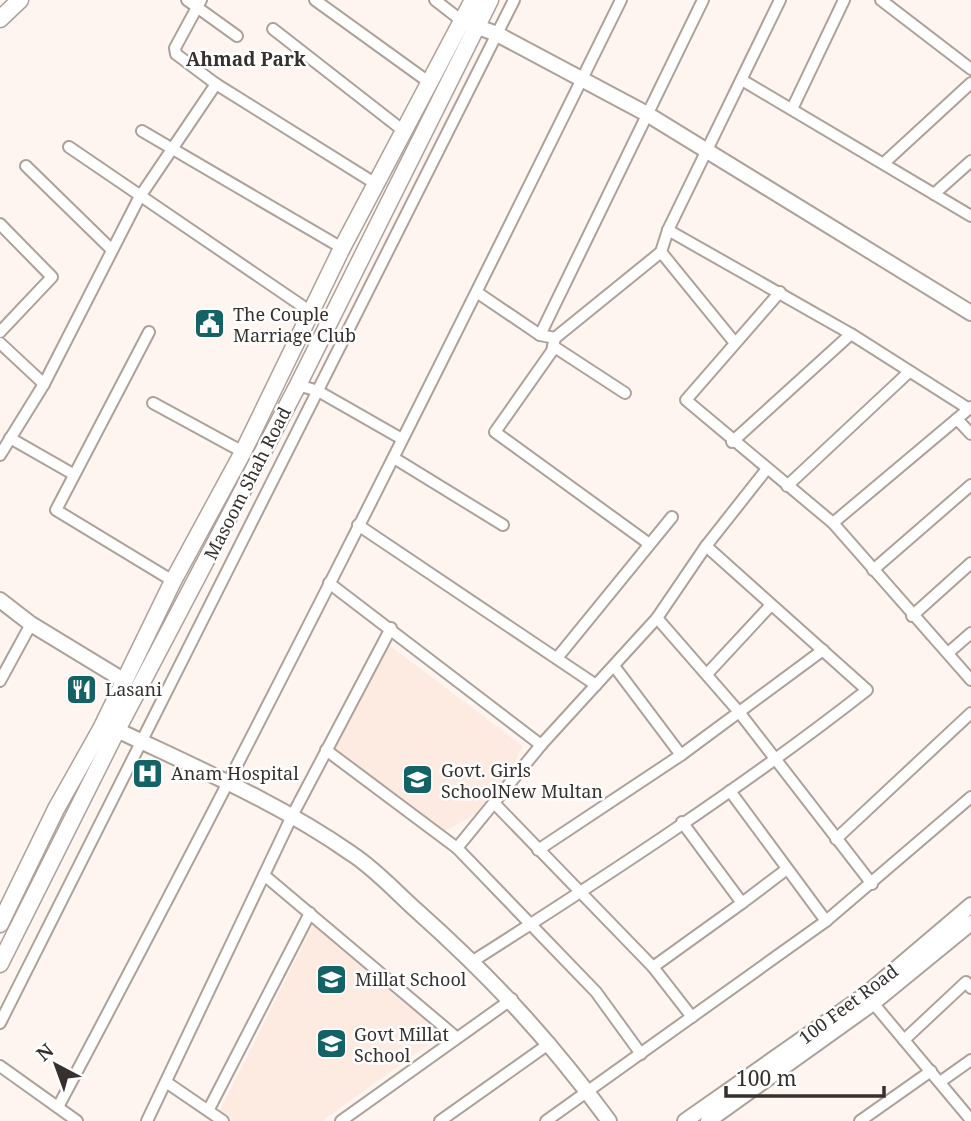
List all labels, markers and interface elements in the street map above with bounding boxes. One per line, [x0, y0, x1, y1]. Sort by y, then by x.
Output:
district label: Ahmad Park [186, 46, 307, 72]
place label: The Couple Marriage Club [233, 302, 356, 347]
public building icon: The Couple Marriage Club [193, 307, 227, 341]
street label: Masoom Shah Road [198, 403, 296, 563]
restaurant icon: Lasani [65, 672, 99, 706]
place label: Lasani [105, 677, 162, 701]
hospital icon: Anam Hospital [131, 756, 165, 790]
place label: Govt. Girls SchoolNew Multan [441, 758, 603, 803]
place label: Anam Hospital [171, 761, 299, 785]
school or university icon: Govt. Girls SchoolNew Multan [401, 763, 435, 797]
street label: 100 Feet Road [793, 959, 903, 1049]
school or university icon: Millat School [315, 962, 349, 996]
place label: Millat School [355, 967, 467, 991]
place label: Govt Millat School [354, 1022, 449, 1067]
school or university icon: Govt Millat School [314, 1027, 348, 1061]
north arrow [21, 1030, 91, 1100]
text: N [31, 1037, 59, 1067]
scale bar [726, 1054, 884, 1098]
text: 100 m [736, 1064, 797, 1092]

